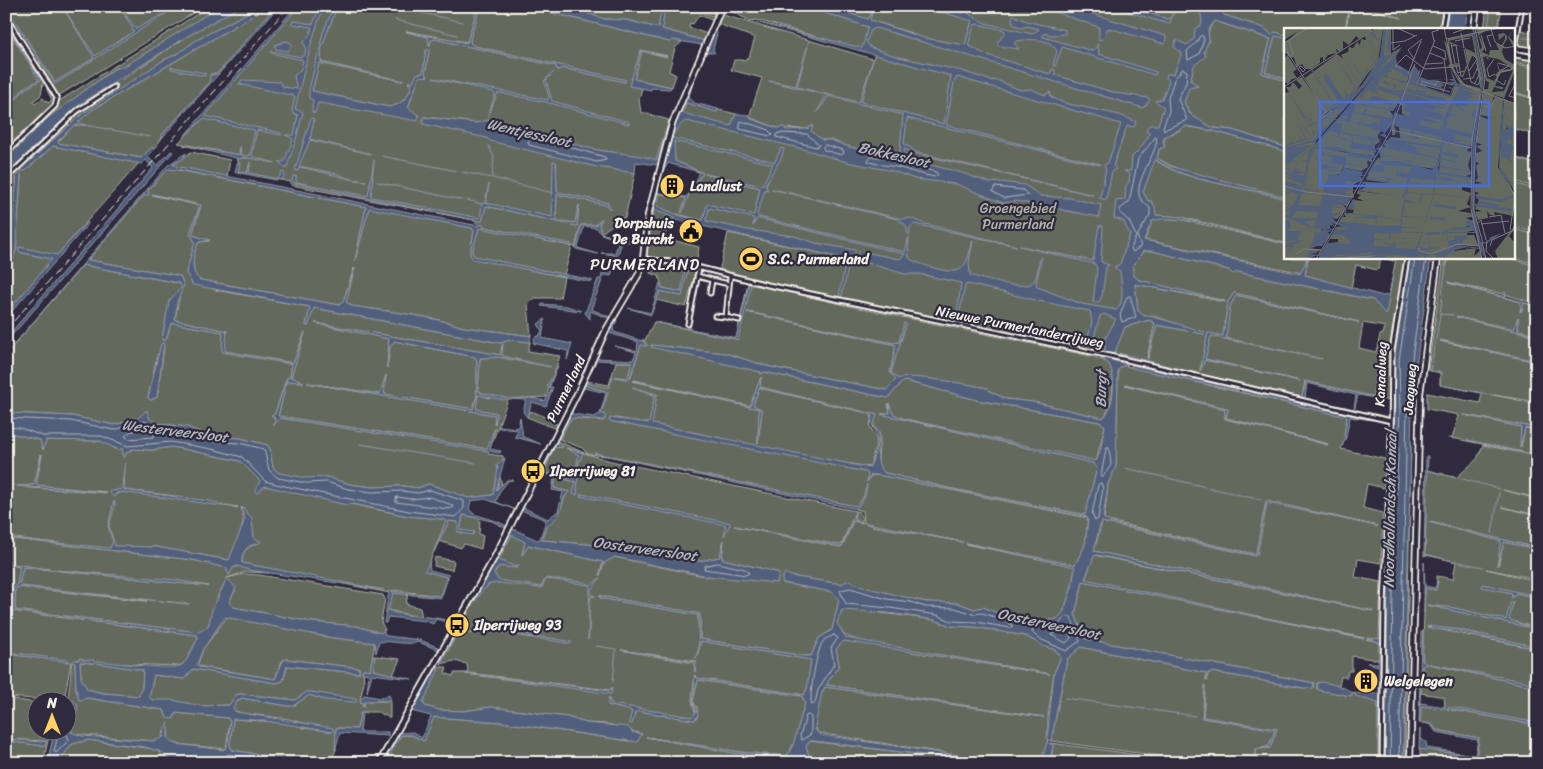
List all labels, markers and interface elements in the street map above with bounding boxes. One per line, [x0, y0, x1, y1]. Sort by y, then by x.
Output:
inset map [1284, 28, 1516, 259]
water label: Wentjessloot [484, 111, 575, 156]
water label: Bokkesloot [856, 134, 934, 176]
building icon: Landlust [659, 173, 685, 199]
place label: Landlust [690, 174, 743, 199]
park label: Groengebied Purmerland [980, 196, 1058, 237]
place label: Dorpshuis De Burcht [612, 211, 675, 252]
public building icon: Dorpshuis De Burcht [678, 218, 704, 244]
sports icon: S.C. Purmerland [738, 246, 764, 272]
place label: S.C. Purmerland [767, 247, 870, 272]
district label: PURMERLAND [590, 250, 700, 279]
street label: Nieuwe Purmerlanderrijweg [934, 298, 1106, 356]
street label: Kanaalweg [1367, 341, 1395, 407]
street label: Purmerland [539, 350, 594, 427]
street label: Jaagweg [1396, 363, 1424, 416]
water label: Burgt [1088, 367, 1114, 408]
water label: Westerveersloot [120, 412, 231, 451]
water label: Noordhollandsch Kanaal [1376, 426, 1404, 588]
bus stop icon: Ilperrijweg 81 [520, 458, 546, 484]
place label: Ilperrijweg 81 [549, 459, 636, 484]
water label: Oosterveersloot [591, 529, 700, 569]
water label: Oosterveersloot [995, 600, 1104, 648]
bus stop icon: Ilperrijweg 93 [444, 612, 470, 638]
place label: Ilperrijweg 93 [473, 613, 562, 638]
building icon: Welgelegen [1353, 668, 1379, 694]
place label: Welgelegen [1384, 669, 1453, 694]
text: N [46, 691, 57, 716]
north arrow [28, 692, 78, 742]

